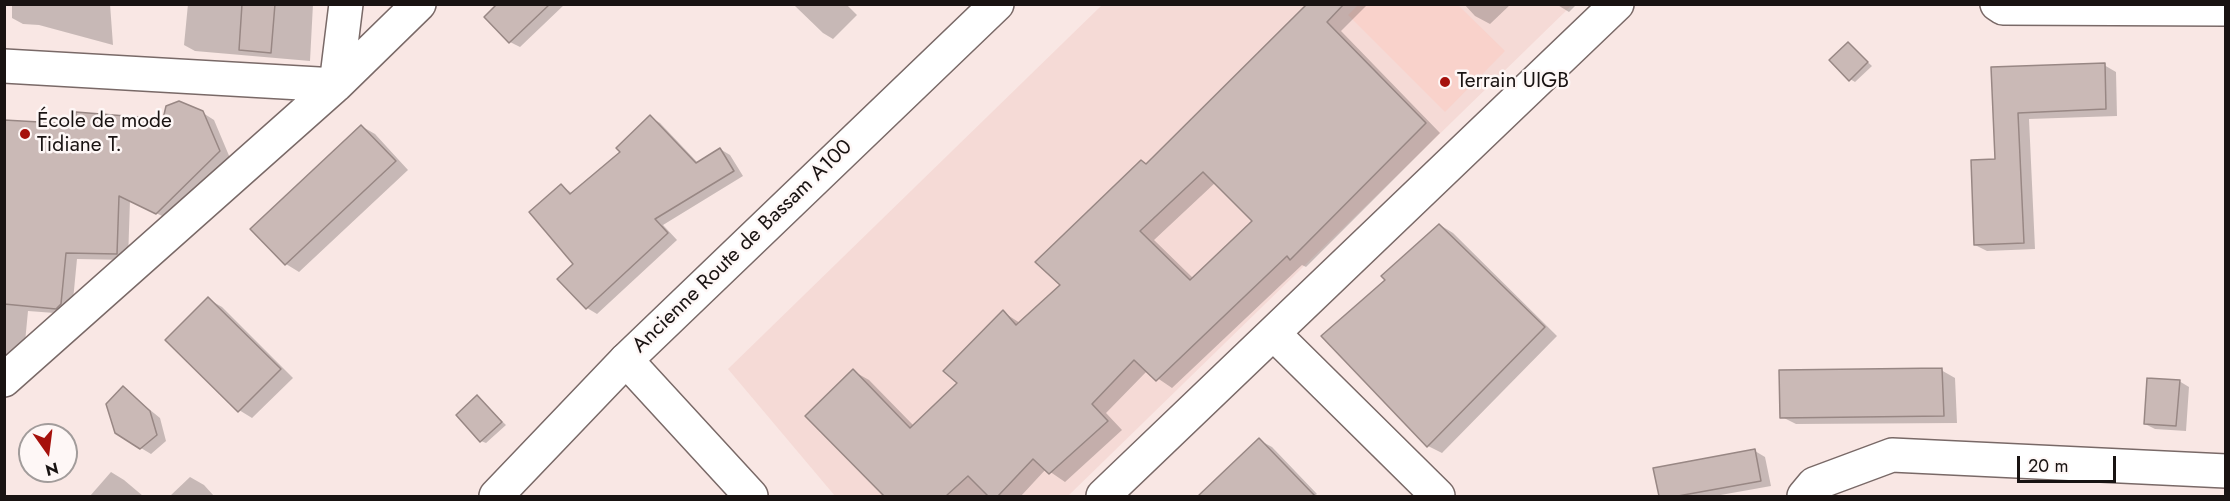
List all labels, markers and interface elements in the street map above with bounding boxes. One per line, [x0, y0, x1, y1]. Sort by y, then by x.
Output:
place label: Terrain UIGB [1457, 69, 1569, 95]
marker: Terrain UIGB [1438, 75, 1452, 89]
place label: École de mode Tidiane T. [37, 109, 172, 159]
marker: École de mode Tidiane T. [18, 127, 32, 141]
street label: Ancienne Route de Bassam A100 [628, 135, 858, 359]
north arrow [18, 423, 78, 483]
scale bar [2020, 444, 2119, 482]
text: 20 m [2028, 453, 2068, 479]
text: N [43, 456, 61, 482]

